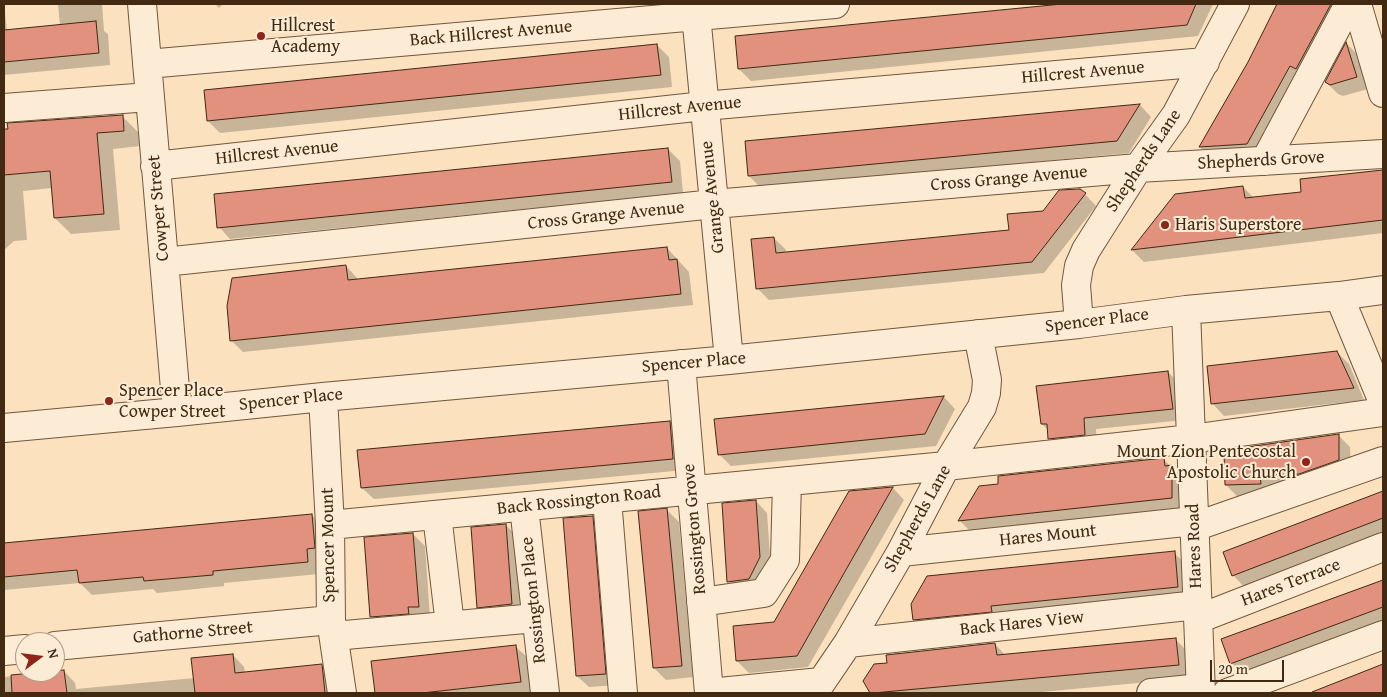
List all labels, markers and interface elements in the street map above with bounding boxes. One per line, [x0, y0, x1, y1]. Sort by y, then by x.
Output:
place label: Hillcrest Academy [271, 15, 340, 58]
street label: Back Hillcrest Avenue [409, 16, 573, 52]
marker: Hillcrest Academy [255, 30, 267, 42]
street label: Hillcrest Avenue [1021, 57, 1145, 89]
street label: Hillcrest Avenue [617, 92, 743, 126]
street label: Shepherds Lane [1102, 105, 1186, 217]
street label: Hillcrest Avenue [214, 136, 340, 170]
street label: Grange Avenue [696, 140, 730, 254]
street label: Shepherds Grove [1197, 147, 1325, 175]
street label: Cowper Street [144, 154, 174, 262]
street label: Cross Grange Avenue [930, 161, 1088, 197]
street label: Cross Grange Avenue [527, 197, 685, 235]
place label: Haris Superstore [1175, 214, 1301, 236]
marker: Haris Superstore [1159, 219, 1171, 231]
street label: Spencer Place [1044, 304, 1150, 338]
street label: Spencer Place [641, 348, 747, 378]
place label: Spencer Place Cowper Street [119, 380, 226, 422]
street label: Spencer Place [238, 384, 344, 416]
marker: Spencer Place Cowper Street [103, 395, 115, 407]
place label: Mount Zion Pentecostal Apostolic Church [1117, 441, 1296, 484]
marker: Mount Zion Pentecostal Apostolic Church [1300, 456, 1312, 468]
street label: Shepherds Lane [880, 462, 956, 576]
street label: Rossington Grove [679, 463, 711, 595]
street label: Back Rossington Road [496, 482, 662, 520]
street label: Spencer Mount [317, 487, 341, 603]
street label: Hares Road [1183, 503, 1207, 589]
street label: Hares Mount [998, 520, 1098, 552]
street label: Rossington Place [517, 536, 551, 664]
street label: Hares Terrace [1238, 554, 1344, 612]
street label: Back Hares View [959, 607, 1085, 641]
street label: Gathorne Street [132, 617, 254, 649]
north arrow [15, 632, 65, 682]
text: N [43, 646, 64, 660]
scale bar [1212, 650, 1286, 682]
text: 20 m [1218, 658, 1248, 679]

